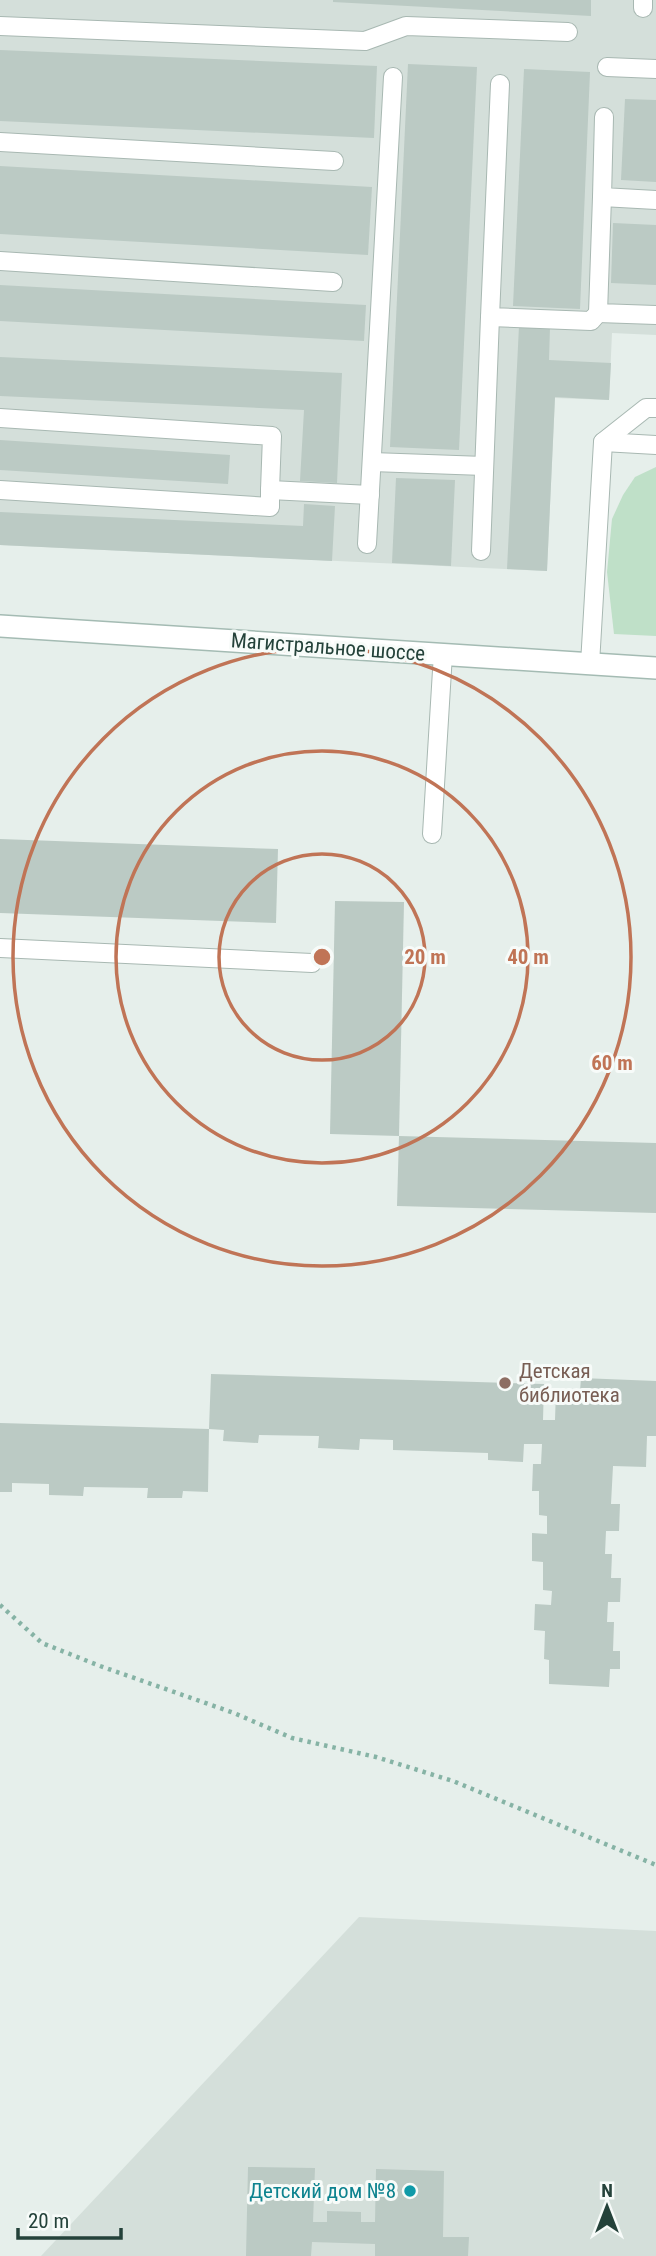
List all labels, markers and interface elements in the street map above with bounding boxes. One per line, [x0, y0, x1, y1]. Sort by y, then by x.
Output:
street label: Магистральное шоссе [230, 628, 426, 666]
centre of rings [310, 945, 334, 969]
text: 20 m [404, 945, 446, 969]
text: 40 m [507, 945, 549, 969]
text: 60 m [591, 1051, 633, 1075]
place label: Детская библиотека [519, 1359, 620, 1407]
marker: Детская библиотека [497, 1375, 513, 1391]
north arrow [572, 2172, 642, 2242]
place label: Детский дом №8 [249, 2179, 396, 2203]
text: N [601, 2179, 613, 2202]
marker: Детский дом №8 [402, 2183, 418, 2199]
scale bar [18, 2196, 121, 2240]
text: 20 m [28, 2209, 69, 2233]

